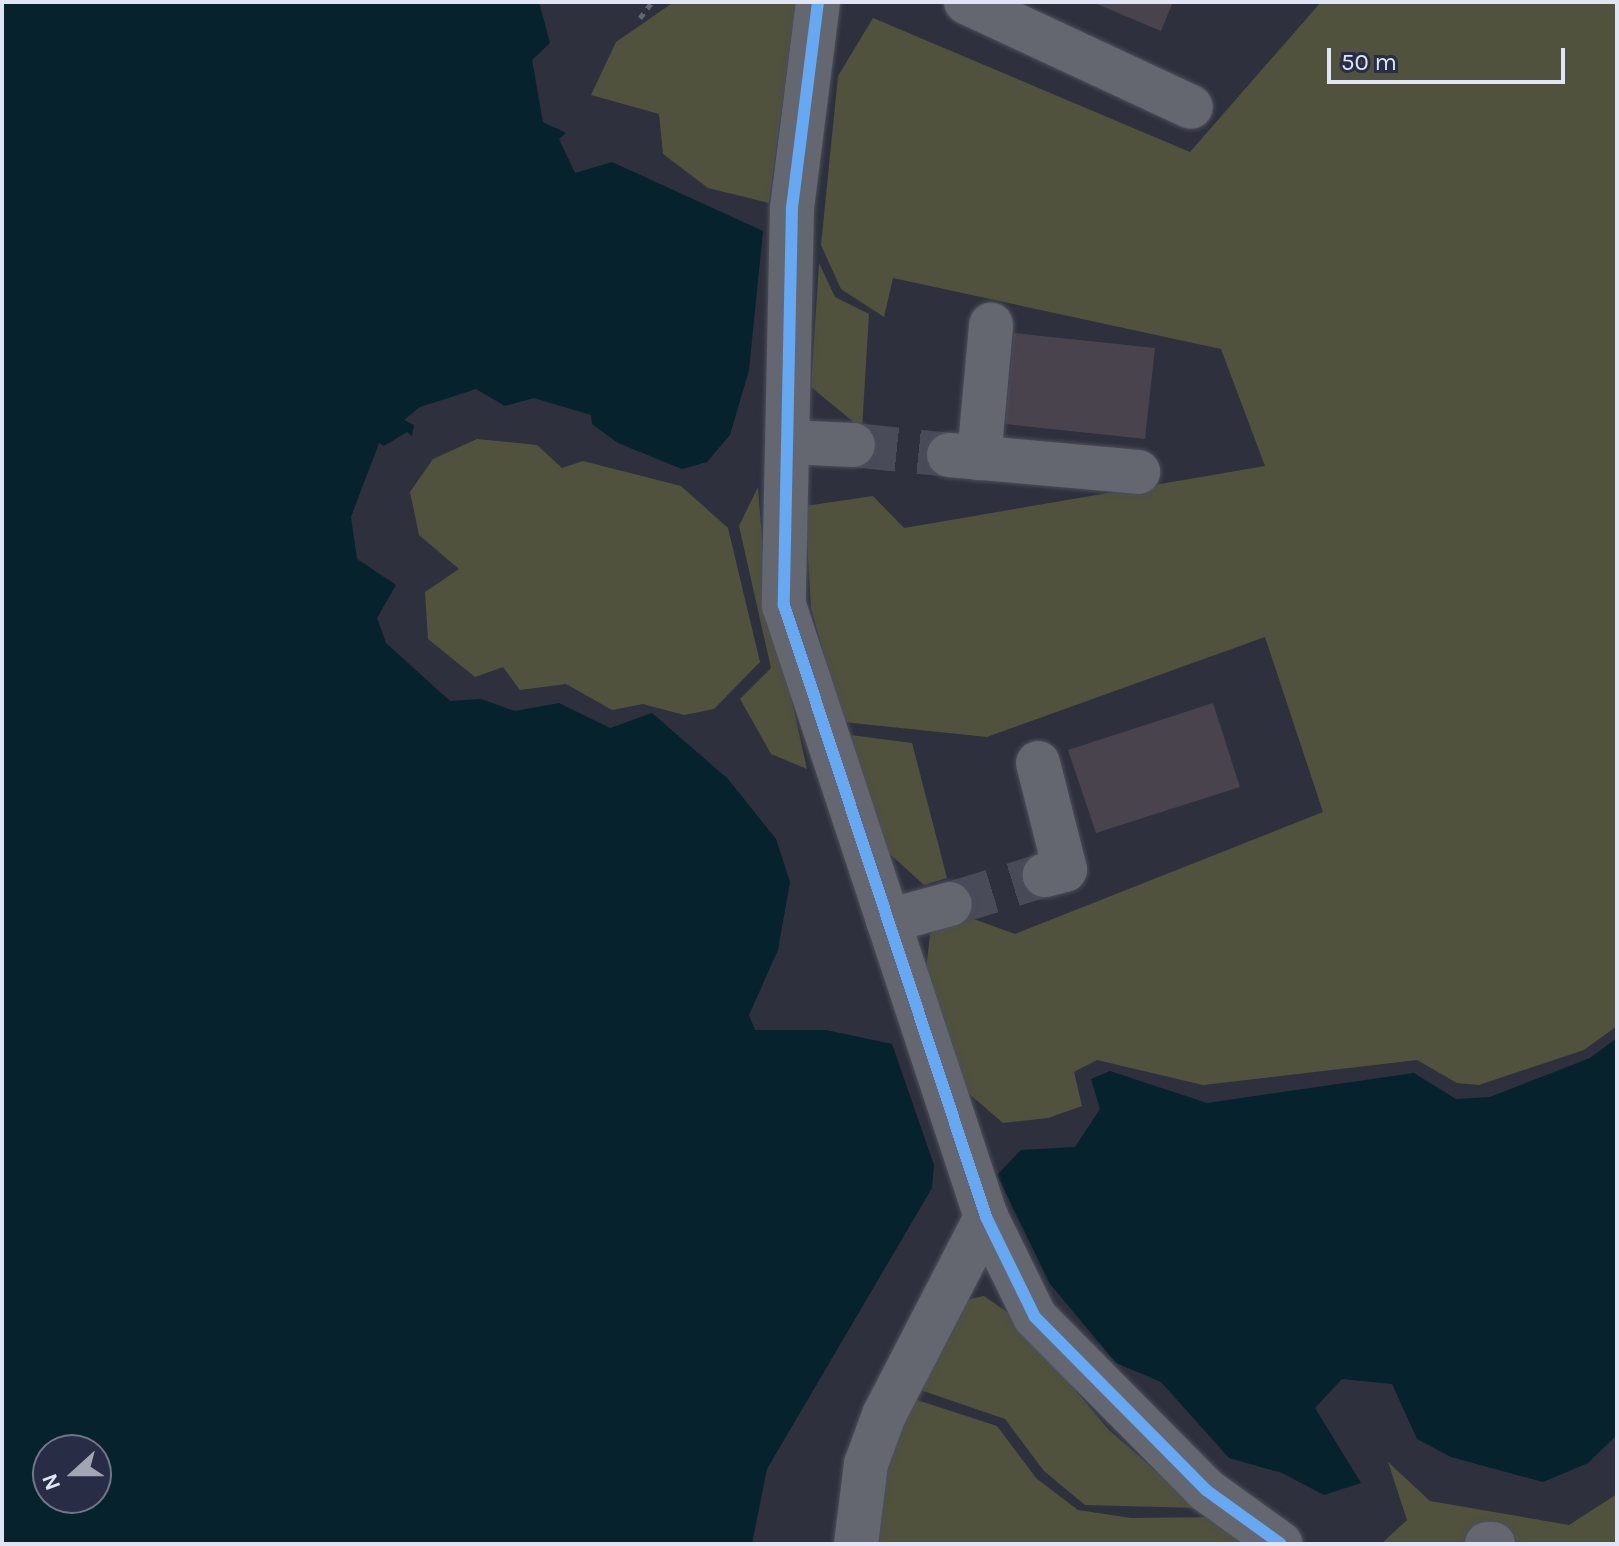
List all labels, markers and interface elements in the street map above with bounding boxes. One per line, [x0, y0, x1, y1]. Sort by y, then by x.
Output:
scale bar [1331, 32, 1569, 82]
text: 50 m [1341, 48, 1397, 76]
north arrow [32, 1434, 112, 1514]
text: N [36, 1470, 66, 1494]

